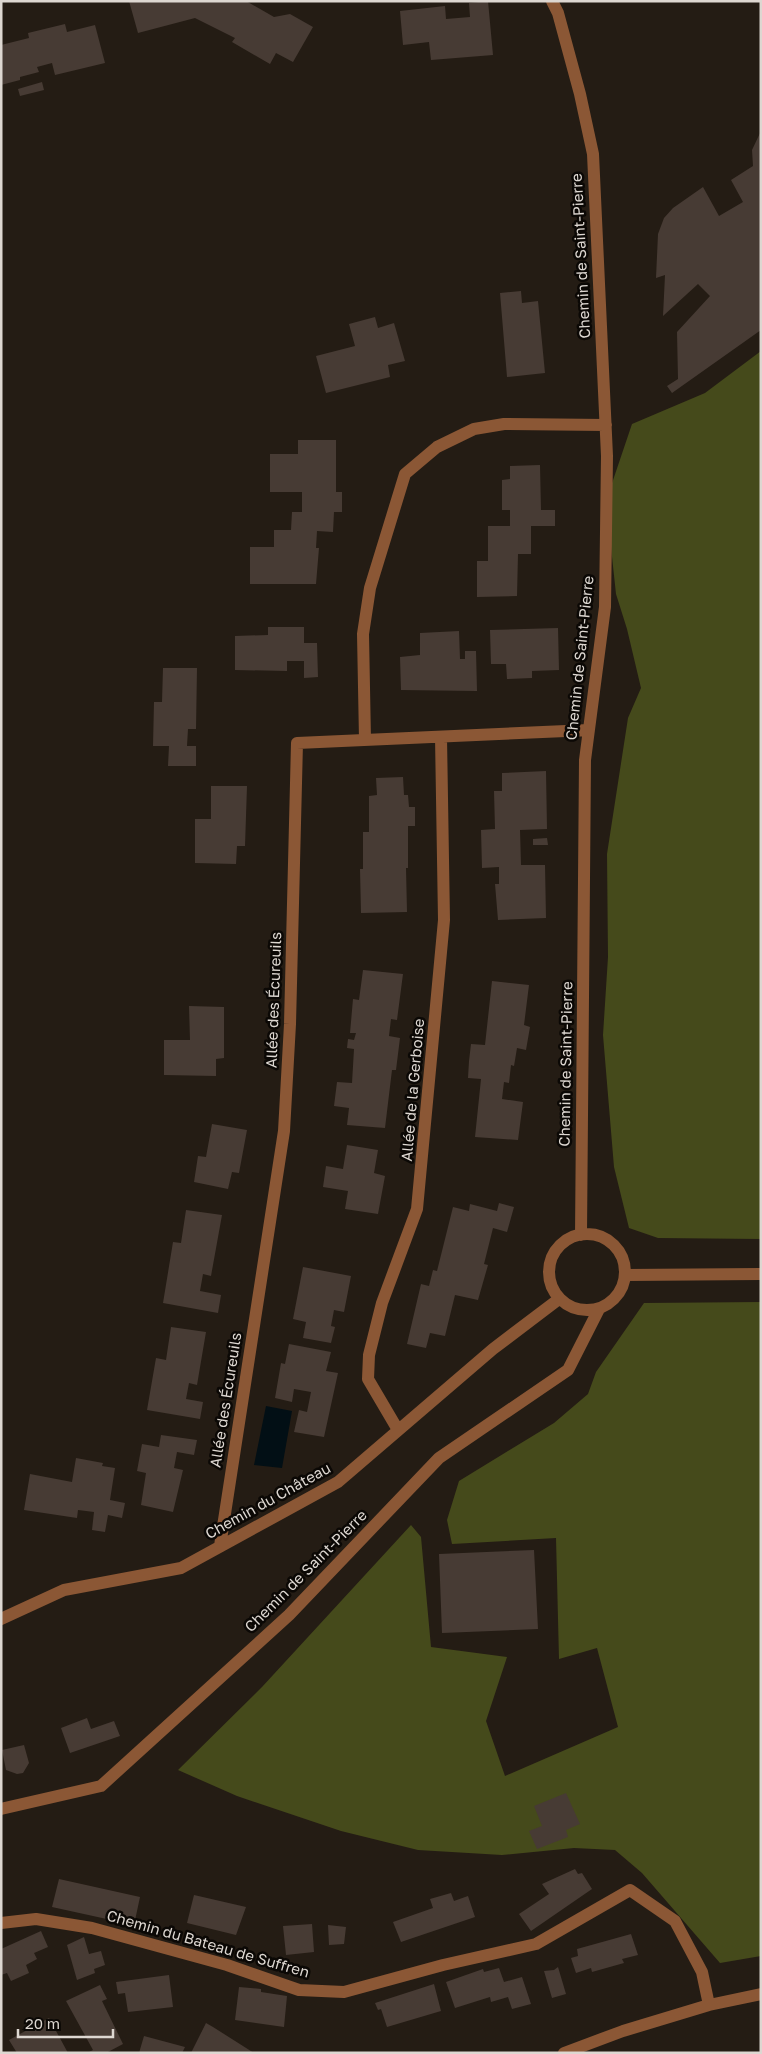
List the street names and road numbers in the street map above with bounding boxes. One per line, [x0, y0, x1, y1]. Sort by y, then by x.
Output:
street label: Chemin de Saint-Pierre [567, 173, 593, 339]
street label: Chemin de Saint-Pierre [561, 574, 597, 741]
street label: Allée des Écureuils [262, 931, 284, 1068]
street label: Chemin de Saint-Pierre [555, 981, 575, 1147]
street label: Allée de la Gerboise [397, 1018, 427, 1162]
street label: Allée des Écureuils [205, 1331, 245, 1469]
street label: Chemin du Château [202, 1458, 333, 1542]
street label: Chemin de Saint-Pierre [240, 1505, 370, 1635]
street label: Chemin du Bateau de Suffren [105, 1905, 312, 1981]

